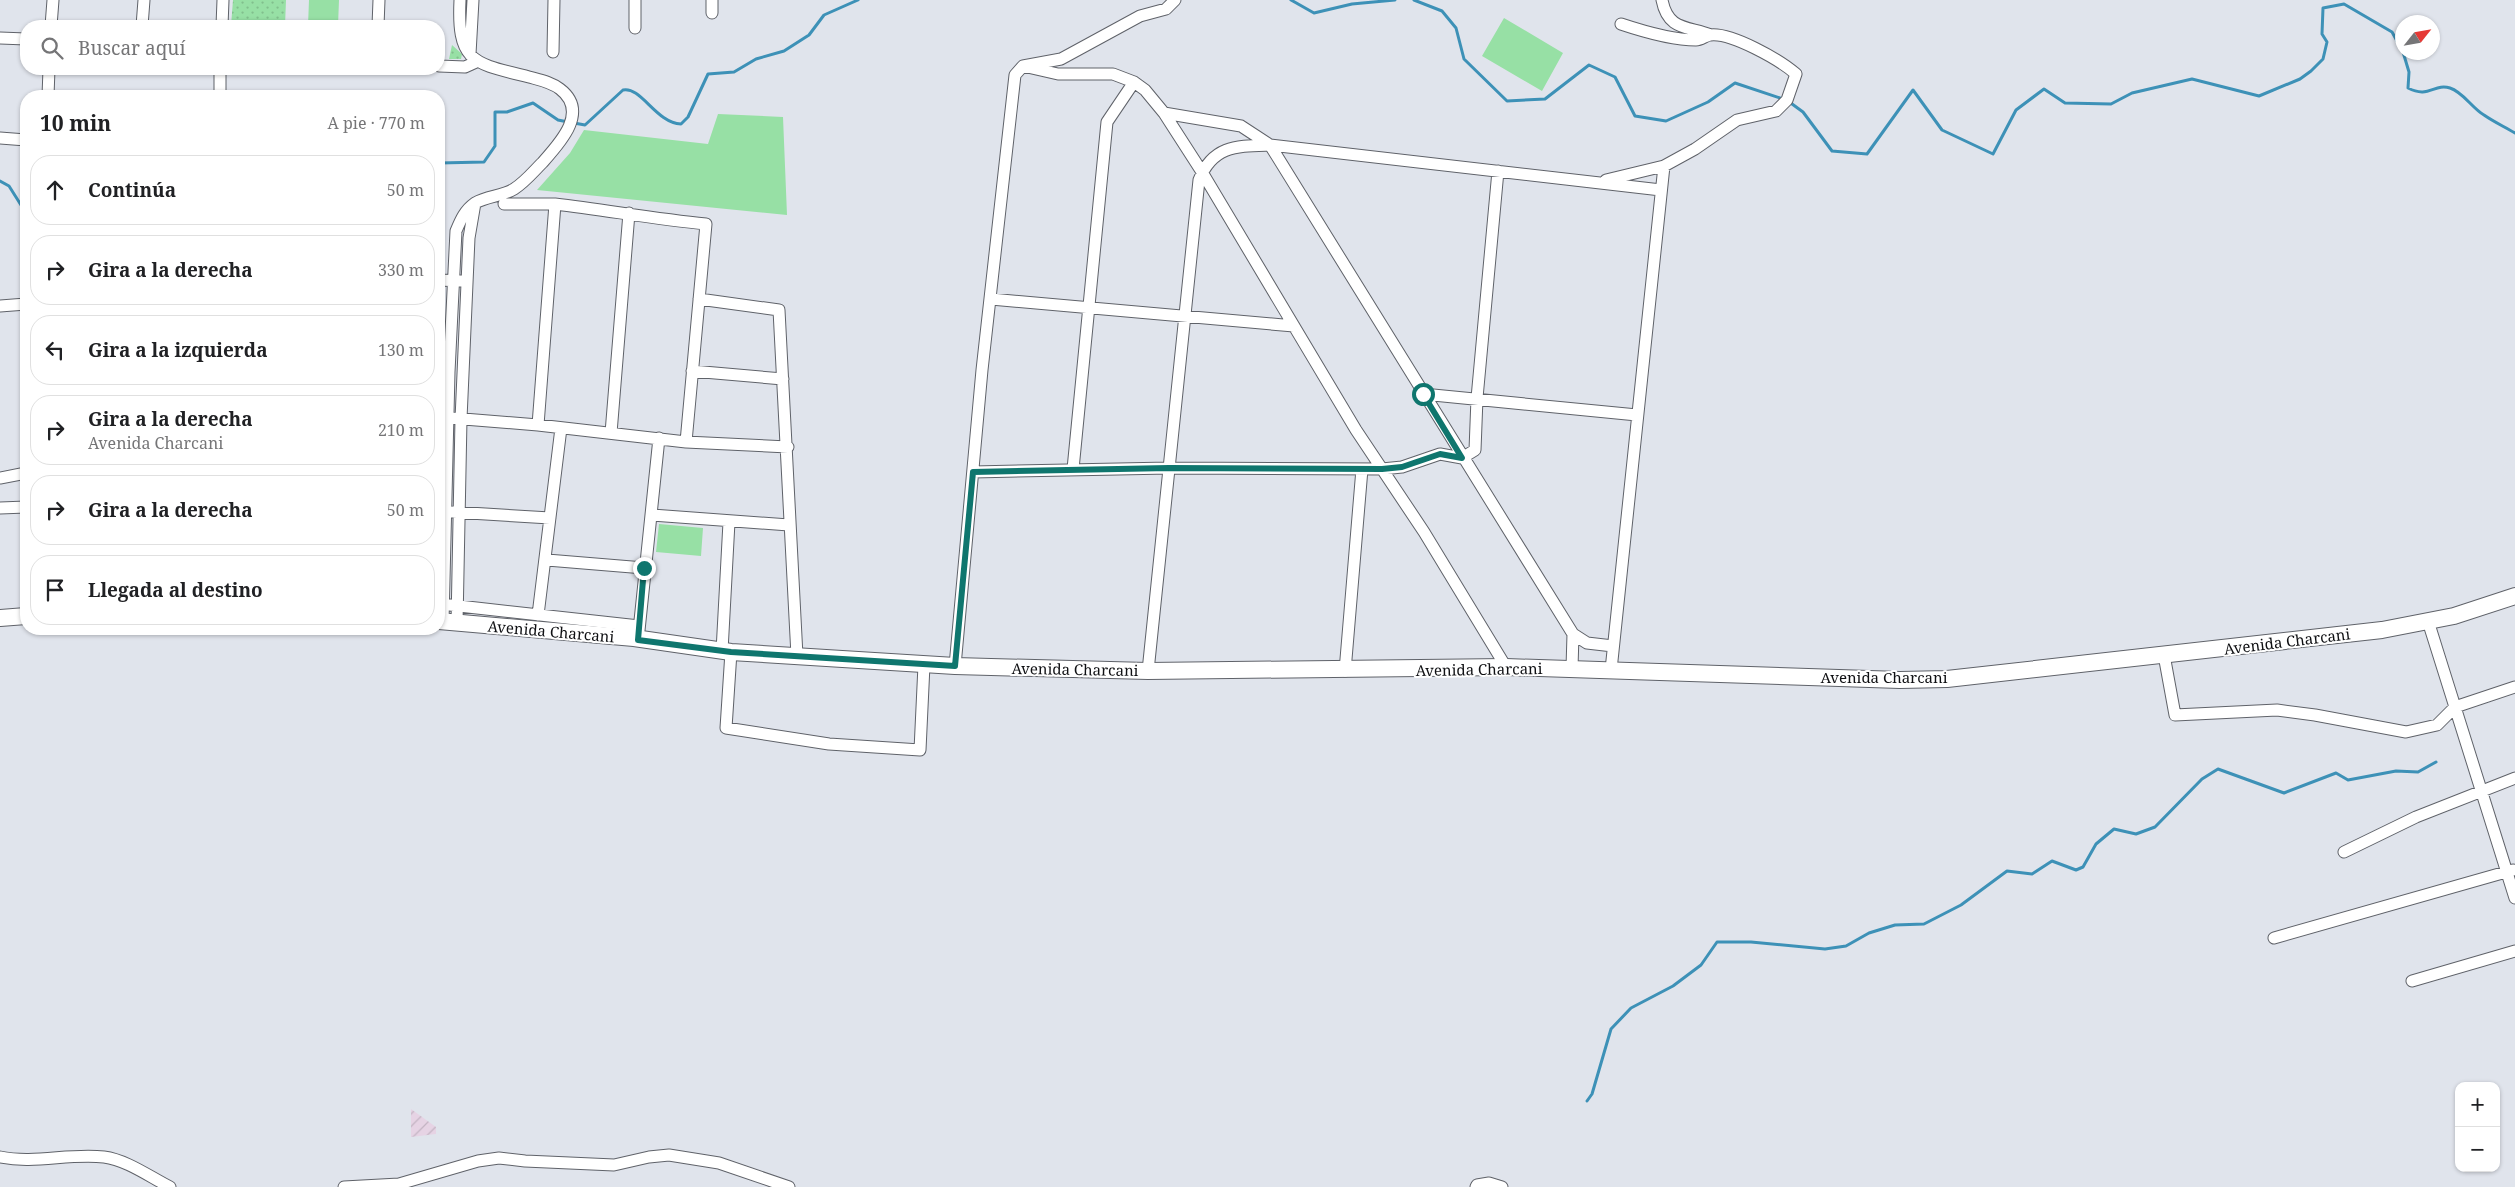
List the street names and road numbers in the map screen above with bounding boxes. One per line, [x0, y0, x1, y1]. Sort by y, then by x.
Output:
street label: Avenida Charcani [487, 616, 615, 647]
street label: Avenida Charcani [2223, 623, 2351, 659]
street label: Avenida Charcani [1011, 658, 1139, 680]
street label: Avenida Charcani [1415, 658, 1543, 680]
street label: Avenida Charcani [1821, 667, 1948, 687]

